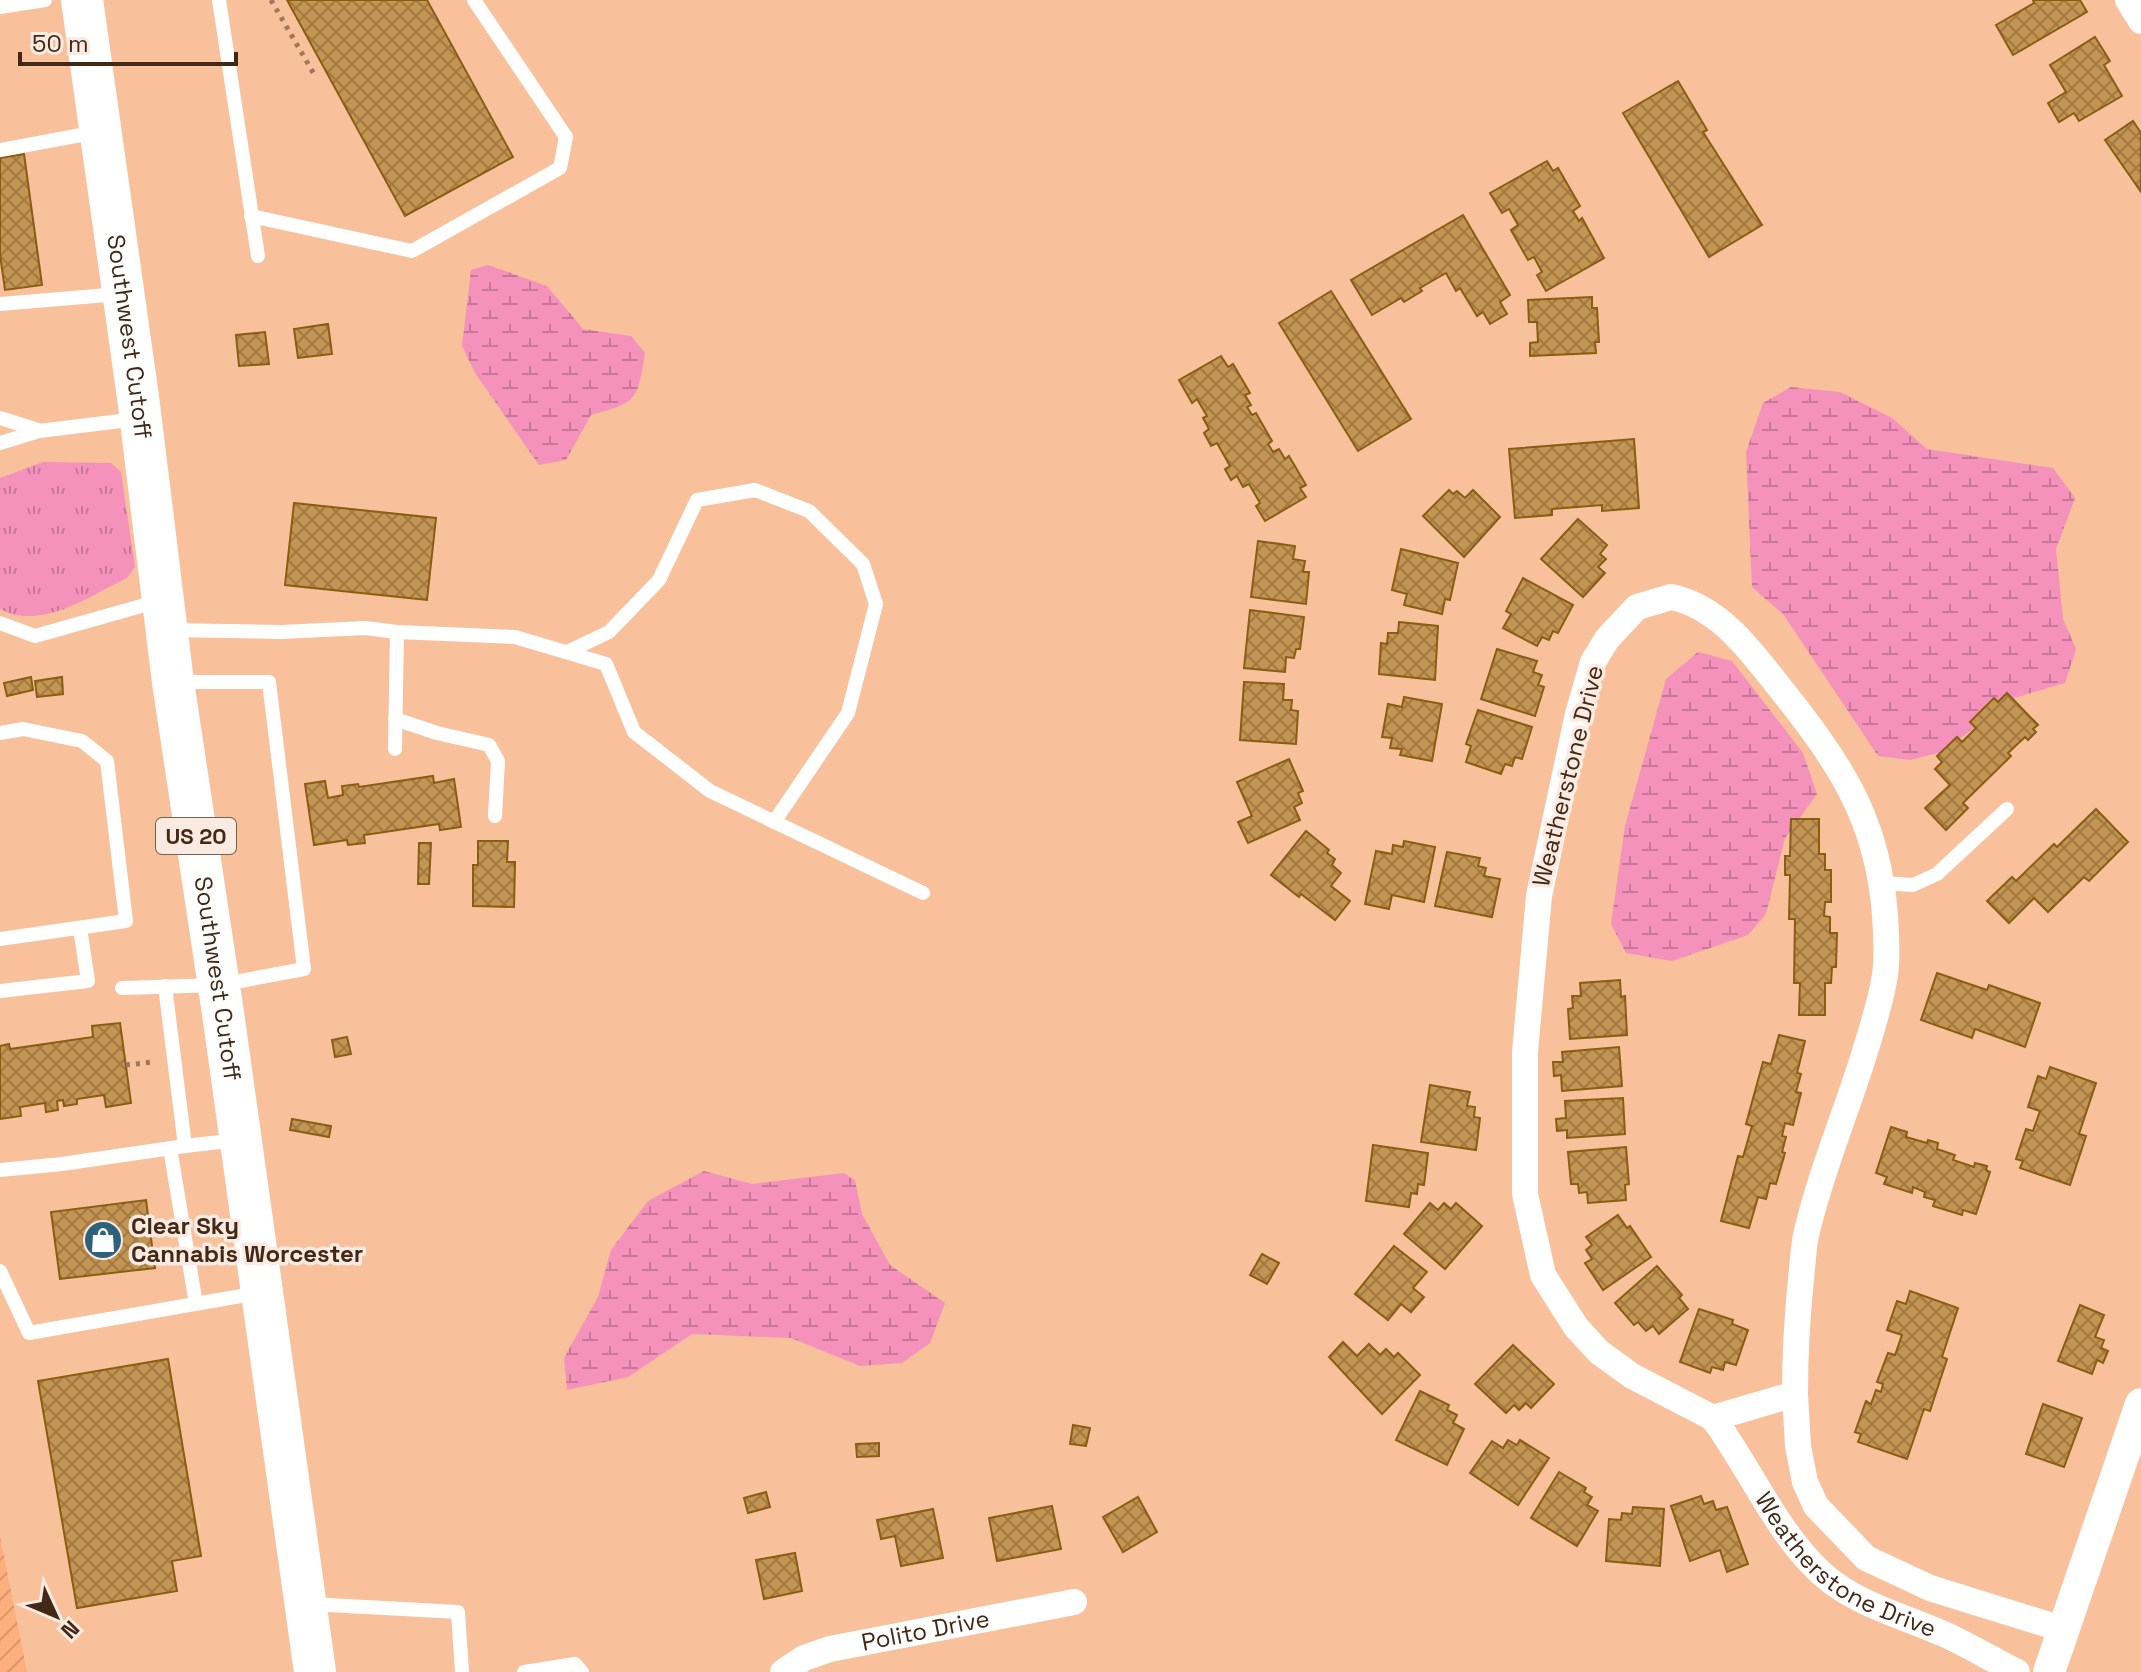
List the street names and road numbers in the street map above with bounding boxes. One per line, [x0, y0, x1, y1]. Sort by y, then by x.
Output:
street label: Southwest Cutoff [100, 232, 159, 441]
street label: Weatherstone Drive [1525, 662, 1610, 890]
road number: US 20 [156, 818, 236, 854]
street label: Southwest Cutoff [188, 874, 248, 1083]
street label: Weatherstone Drive [1749, 1486, 1941, 1644]
street label: Polito Drive [859, 1603, 992, 1658]

